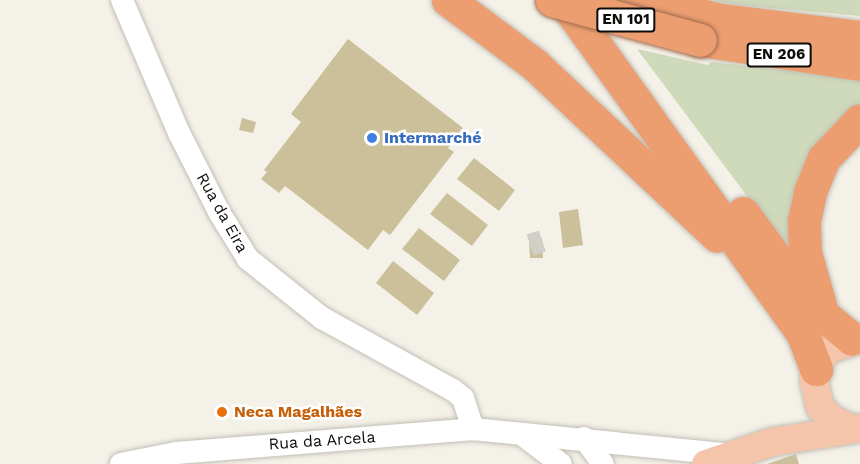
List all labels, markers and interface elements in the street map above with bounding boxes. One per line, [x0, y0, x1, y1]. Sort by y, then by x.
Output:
road number: EN 101 [596, 8, 656, 32]
road number: EN 206 [746, 43, 812, 67]
place label: Intermarché [384, 128, 481, 148]
marker: Intermarché [365, 131, 379, 145]
street label: Rua da Eira [192, 169, 252, 257]
place label: Neca Magalhães [234, 402, 362, 422]
marker: Neca Magalhães [215, 405, 229, 419]
street label: Rua da Arcela [267, 428, 377, 454]

